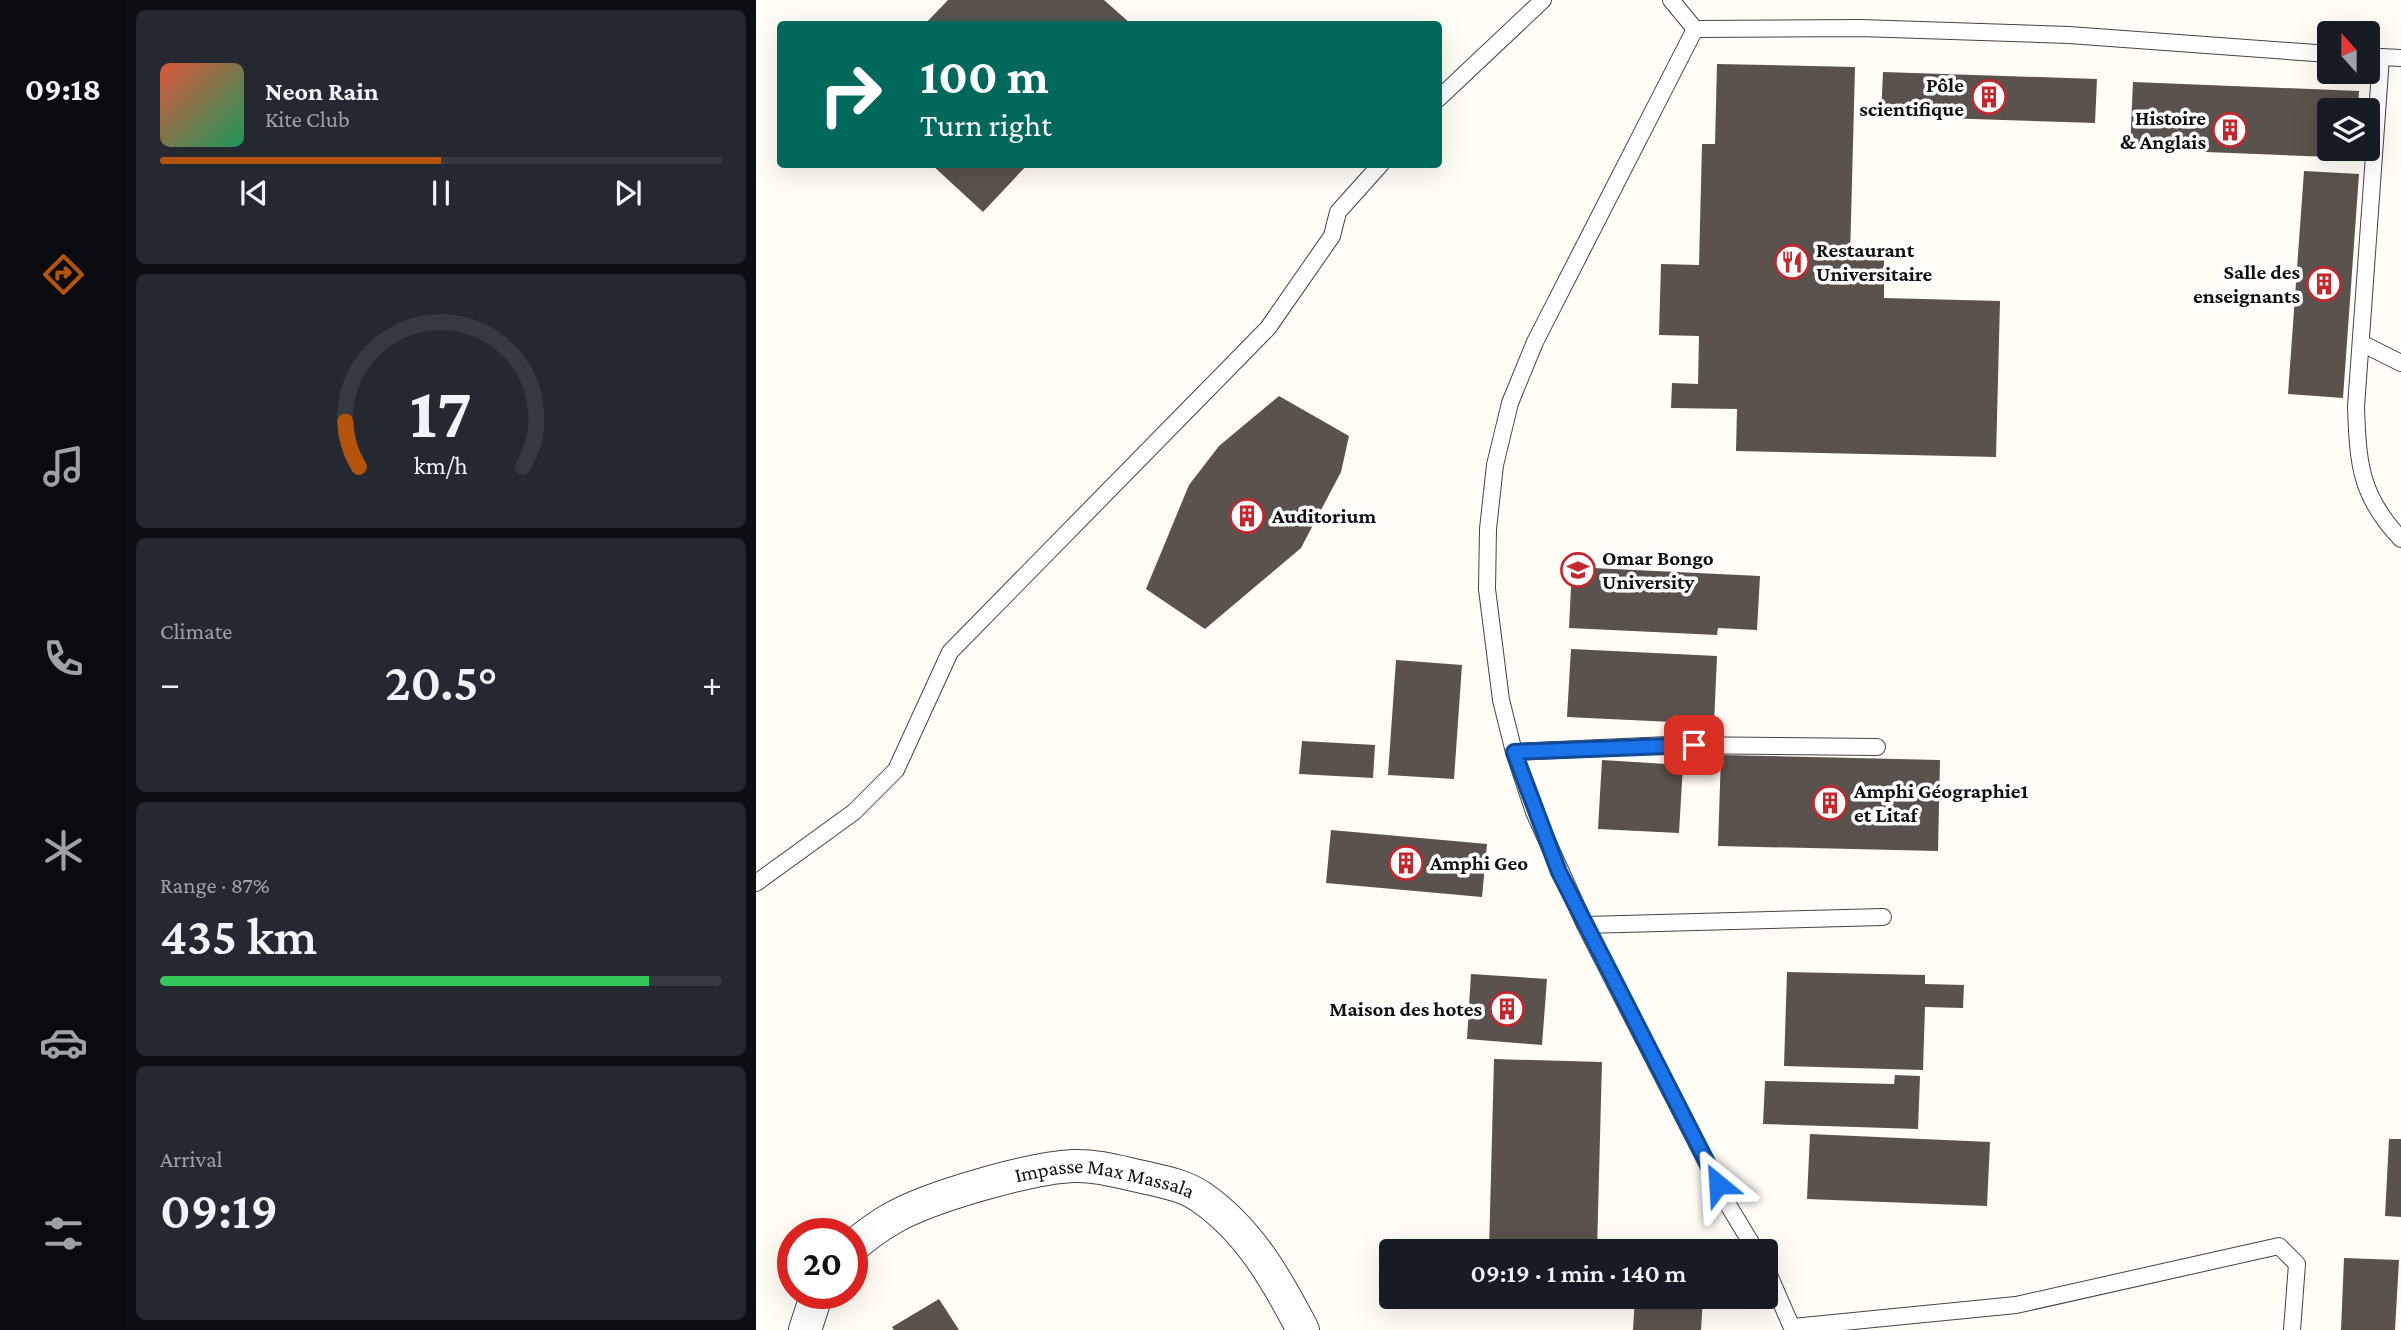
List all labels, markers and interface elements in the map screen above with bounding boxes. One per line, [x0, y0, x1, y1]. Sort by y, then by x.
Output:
north arrow [2317, 21, 2380, 84]
map controls [2317, 21, 2380, 161]
icon: right [805, 49, 896, 140]
text: 100 m [920, 49, 1049, 104]
text: 09:18 [25, 71, 101, 107]
place label: Pôle scientifique [1859, 73, 1964, 121]
text: Neon Rain [265, 77, 379, 106]
building icon: Pôle scientifique [1970, 78, 2008, 116]
button: layers [2317, 98, 2380, 161]
text: Kite Club [265, 106, 350, 132]
place label: Histoire & Anglais [2120, 106, 2206, 154]
text: Turn right [920, 107, 1052, 143]
building icon: Histoire & Anglais [2211, 111, 2249, 149]
icon: previous [235, 174, 273, 212]
icon: pause [422, 174, 460, 212]
icon: next [609, 174, 647, 212]
place label: Restaurant Universitaire [1816, 238, 1933, 286]
restaurant icon: Restaurant Universitaire [1773, 243, 1811, 281]
icon: directions [39, 250, 88, 299]
place label: Salle des enseignants [2193, 260, 2300, 308]
building icon: Salle des enseignants [2305, 265, 2343, 303]
text: 17 [410, 372, 472, 453]
icon: music [39, 442, 88, 491]
text: km/h [414, 452, 468, 479]
building icon: Auditorium [1228, 497, 1266, 535]
place label: Auditorium [1271, 504, 1376, 528]
place label: Omar Bongo University [1602, 546, 1714, 594]
school or university icon: Omar Bongo University [1559, 551, 1597, 589]
text: Climate [160, 618, 232, 644]
icon: phone [39, 634, 88, 683]
text: 20.5° [385, 653, 497, 711]
text: − [160, 662, 180, 704]
text: + [702, 662, 722, 704]
pin [1664, 715, 1724, 775]
icon: arrive [1675, 726, 1713, 764]
place label: Amphi Géographie1 et Litaf [1853, 779, 2029, 827]
building icon: Amphi Géographie1 et Litaf [1811, 784, 1849, 822]
icon: climate [39, 826, 88, 875]
building icon: Amphi Geo [1387, 844, 1425, 882]
place label: Amphi Geo [1429, 851, 1528, 875]
text: Range · 87% [160, 872, 270, 898]
text: 435 km [160, 907, 317, 965]
building icon: Maison des hotes [1488, 990, 1526, 1028]
place label: Maison des hotes [1329, 997, 1482, 1021]
icon: car [39, 1018, 88, 1067]
text: Arrival [160, 1146, 223, 1172]
position arrow [1681, 1147, 1755, 1221]
street label: Impasse Max Massala [1012, 1154, 1199, 1203]
text: 09:19 [160, 1181, 278, 1239]
icon: filters [39, 1209, 88, 1258]
speed limit sign: 20 [777, 1218, 868, 1309]
text: 09:19 · 1 min · 140 m [1471, 1259, 1686, 1288]

